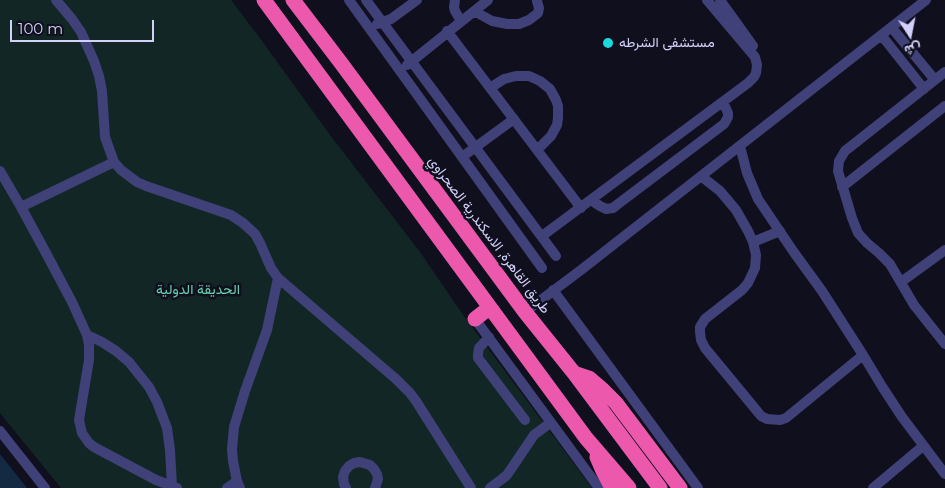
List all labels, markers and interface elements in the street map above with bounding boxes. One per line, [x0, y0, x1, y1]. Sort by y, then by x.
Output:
scale bar [12, 10, 156, 42]
north arrow [885, 10, 935, 60]
text: 100 m [18, 19, 63, 38]
place label: مستشفى الشرطه [619, 35, 715, 51]
marker: مستشفى الشرطه [601, 36, 615, 50]
text: ش [903, 39, 923, 60]
street label: طريق القاهرة, الاسكندرية الصحراوي [424, 153, 554, 317]
park label: الحديقة الدولية [156, 282, 240, 298]

